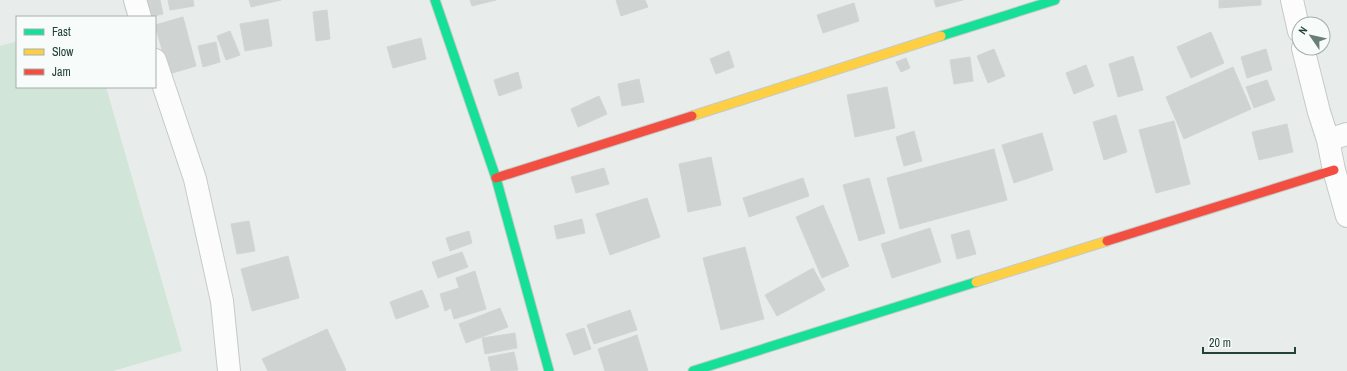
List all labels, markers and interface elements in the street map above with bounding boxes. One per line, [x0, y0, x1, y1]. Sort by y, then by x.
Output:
legend [16, 16, 156, 88]
north arrow [1291, 16, 1331, 56]
text: Fast [52, 24, 71, 40]
text: N [1295, 24, 1310, 37]
text: Slow [52, 44, 74, 60]
text: Jam [52, 64, 71, 80]
scale bar [1203, 329, 1295, 355]
text: 20 m [1209, 335, 1231, 351]

